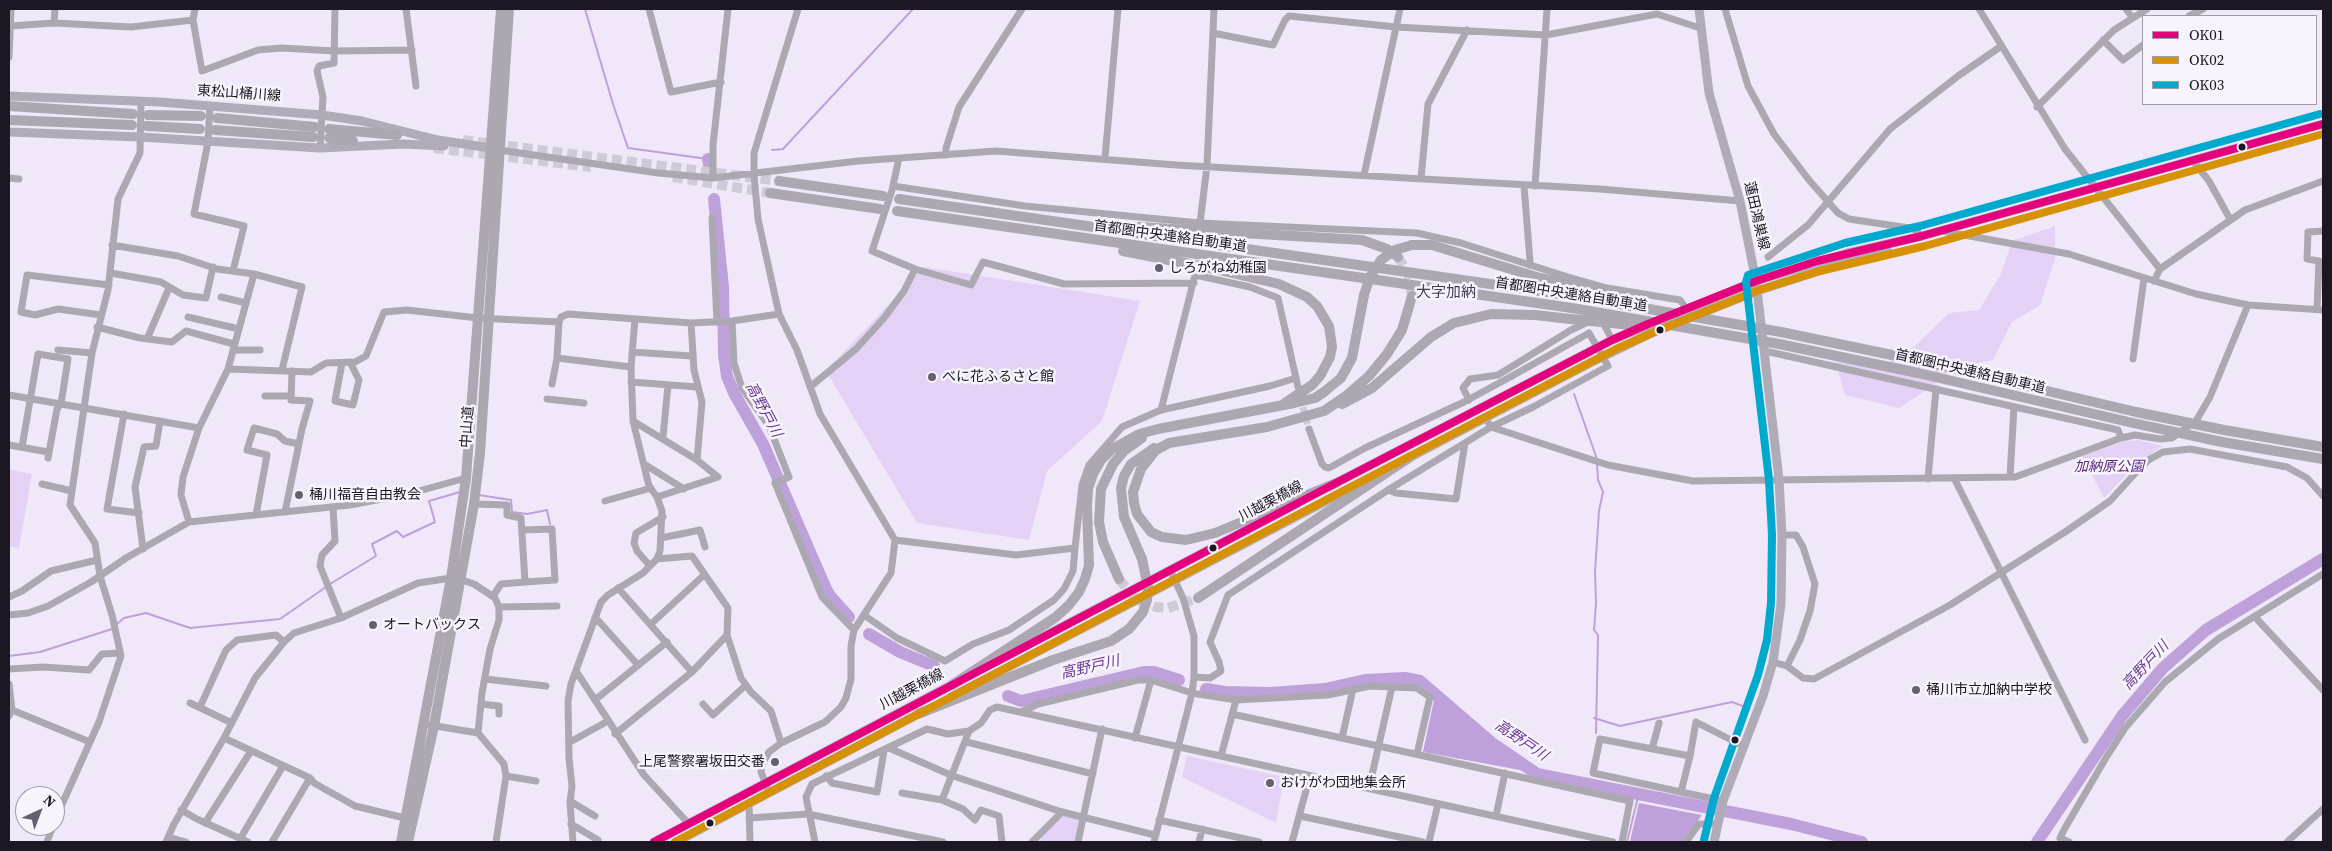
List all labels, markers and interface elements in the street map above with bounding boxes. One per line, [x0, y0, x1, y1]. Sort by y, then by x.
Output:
legend [2142, 15, 2317, 105]
text: OK01 [2189, 24, 2224, 45]
text: OK02 [2189, 49, 2224, 70]
text: OK03 [2189, 74, 2224, 95]
street label: 東松山桶川線 [197, 83, 281, 105]
unlabelled marker [2237, 142, 2247, 152]
street label: 蓮田鴻巣線 [1740, 180, 1772, 252]
street label: 首都圏中央連絡自動車道 [1093, 218, 1247, 256]
place label: しろがね幼稚園 [1169, 260, 1267, 276]
marker: しろがね幼稚園 [1153, 262, 1165, 274]
street label: 首都圏中央連絡自動車道 [1494, 275, 1648, 315]
district label: 大字加納 [1416, 284, 1476, 302]
unlabelled marker [1655, 325, 1665, 335]
street label: 首都圏中央連絡自動車道 [1893, 346, 2047, 398]
place label: べに花ふるさと館 [942, 369, 1054, 385]
marker: べに花ふるさと館 [926, 371, 938, 383]
water label: 高野戸川 [741, 379, 785, 441]
street label: 中山道 [458, 405, 478, 449]
park label: 加納原公園 [2074, 459, 2144, 475]
street label: 川越栗橋線 [1236, 478, 1306, 526]
place label: 桶川福音自由教会 [309, 487, 421, 503]
marker: 桶川福音自由教会 [293, 489, 305, 501]
unlabelled marker [1208, 543, 1218, 553]
place label: オートバックス [383, 617, 481, 633]
marker: オートバックス [367, 619, 379, 631]
water label: 高野戸川 [2119, 638, 2173, 694]
water label: 高野戸川 [1059, 652, 1121, 684]
street label: 川越栗橋線 [877, 666, 947, 714]
place label: 桶川市立加納中学校 [1926, 682, 2052, 698]
marker: 桶川市立加納中学校 [1910, 684, 1922, 696]
water label: 高野戸川 [1491, 717, 1551, 765]
unlabelled marker [1730, 735, 1740, 745]
place label: 上尾警察署坂田交番 [639, 754, 765, 770]
marker: 上尾警察署坂田交番 [769, 756, 781, 768]
place label: おけがわ団地集会所 [1280, 775, 1406, 791]
marker: おけがわ団地集会所 [1264, 777, 1276, 789]
north arrow [15, 786, 65, 836]
text: N [39, 790, 60, 812]
unlabelled marker [705, 818, 715, 828]

